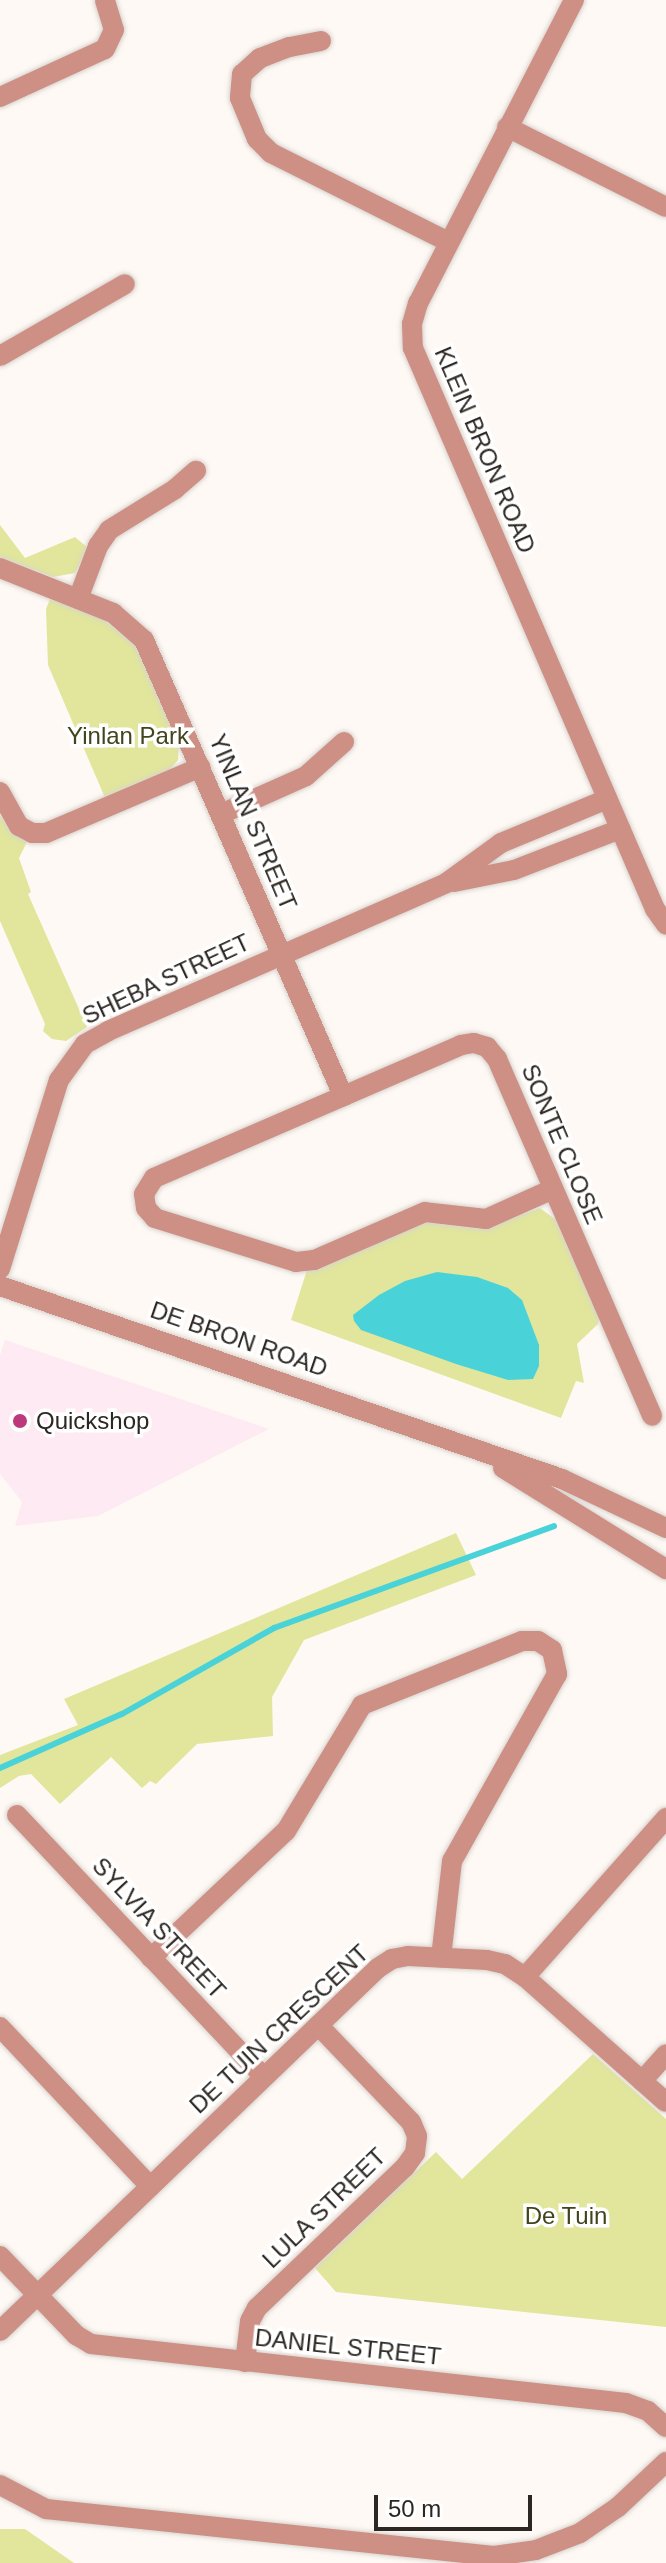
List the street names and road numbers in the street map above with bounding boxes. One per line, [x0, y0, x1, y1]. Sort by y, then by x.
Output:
street label: KLEIN BRON ROAD [428, 342, 542, 558]
street label: YINLAN STREET [203, 730, 303, 914]
street label: SHEBA STREET [77, 927, 255, 1031]
street label: SONTE CLOSE [515, 1060, 609, 1228]
street label: DE BRON ROAD [147, 1295, 331, 1383]
street label: SYLVIA STREET [86, 1851, 232, 2005]
street label: DE TUIN CRESCENT [183, 1938, 375, 2120]
street label: LULA STREET [256, 2142, 392, 2274]
street label: DANIEL STREET [253, 2323, 443, 2371]

